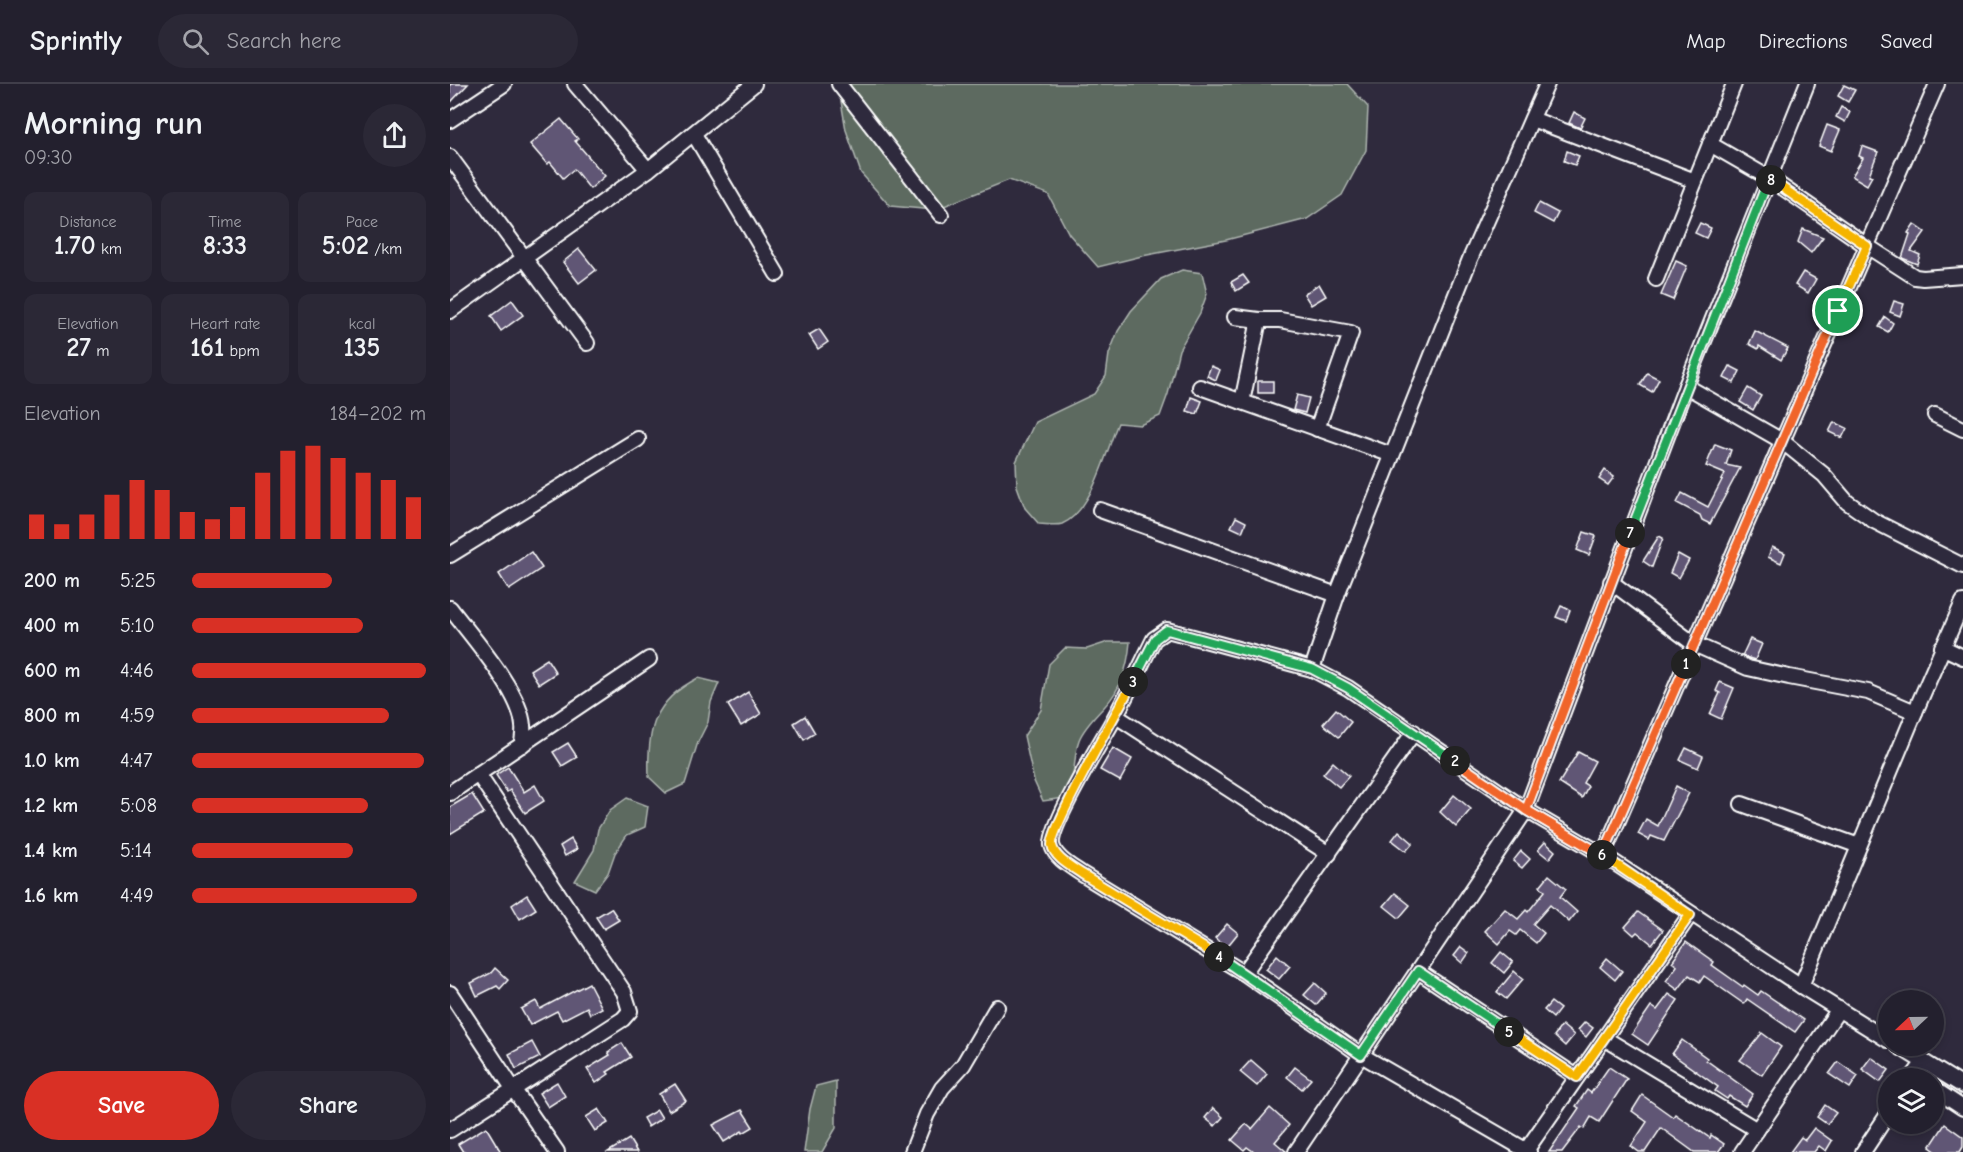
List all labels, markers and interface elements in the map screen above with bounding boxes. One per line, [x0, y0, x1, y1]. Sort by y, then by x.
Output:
search box [158, 14, 578, 68]
text: Sprintly [30, 25, 122, 57]
icon: search [179, 25, 212, 58]
text: Search here [227, 28, 341, 54]
text: Map [1686, 29, 1726, 53]
text: Directions [1759, 29, 1848, 53]
text: Saved [1881, 29, 1933, 53]
text: Morning run [24, 104, 203, 142]
button: share [363, 104, 426, 167]
text: 09:30 [24, 146, 73, 169]
pin: 8 [1756, 165, 1786, 195]
text: 8 [1767, 171, 1775, 189]
text: Distance [59, 213, 117, 231]
text: Time [208, 213, 242, 231]
text: Pace [346, 213, 378, 231]
text: 1.70 [54, 231, 96, 261]
text: 8:33 [203, 231, 247, 261]
text: 5:02 [322, 231, 369, 261]
text: km [96, 240, 122, 258]
text: /km [369, 240, 402, 258]
pin [1812, 285, 1863, 336]
icon: arrive [1821, 294, 1854, 327]
text: Elevation [57, 315, 119, 333]
text: Heart rate [190, 315, 260, 333]
text: kcal [349, 315, 375, 333]
text: 27 [67, 333, 91, 363]
text: 161 [190, 333, 224, 363]
text: 135 [344, 333, 380, 363]
text: m [91, 342, 109, 360]
text: bpm [224, 342, 260, 360]
text: Elevation [24, 402, 101, 425]
text: 184–202 m [330, 402, 426, 425]
pin: 7 [1615, 518, 1645, 548]
text: 7 [1626, 524, 1634, 542]
text: 200 m [24, 569, 80, 592]
text: 5:25 [120, 569, 156, 592]
text: 400 m [24, 614, 79, 637]
text: 5:10 [120, 614, 155, 637]
pin: 1 [1671, 649, 1701, 679]
text: 1 [1683, 655, 1689, 673]
text: 600 m [24, 659, 80, 682]
text: 4:46 [120, 659, 154, 682]
pin: 3 [1118, 667, 1148, 697]
text: 3 [1129, 673, 1137, 691]
text: 800 m [24, 704, 80, 727]
text: 4:59 [120, 704, 155, 727]
pin: 2 [1440, 746, 1470, 776]
text: 1.0 km [24, 749, 80, 772]
text: 4:47 [120, 749, 152, 772]
text: 2 [1451, 752, 1459, 770]
text: 1.2 km [24, 794, 78, 817]
text: 5:08 [120, 794, 157, 817]
text: 1.4 km [24, 839, 78, 862]
text: 5:14 [120, 839, 152, 862]
pin: 6 [1587, 840, 1617, 870]
text: 6 [1598, 846, 1606, 864]
text: 1.6 km [24, 884, 79, 907]
text: 4:49 [120, 884, 154, 907]
pin: 4 [1204, 942, 1234, 972]
text: 4 [1215, 948, 1223, 966]
north arrow [1878, 990, 1944, 1056]
map controls [1878, 990, 1944, 1134]
pin: 5 [1494, 1017, 1524, 1047]
text: 5 [1505, 1023, 1513, 1041]
button: layers [1878, 1068, 1944, 1134]
button: Save [24, 1071, 219, 1140]
button: Share [231, 1071, 426, 1140]

